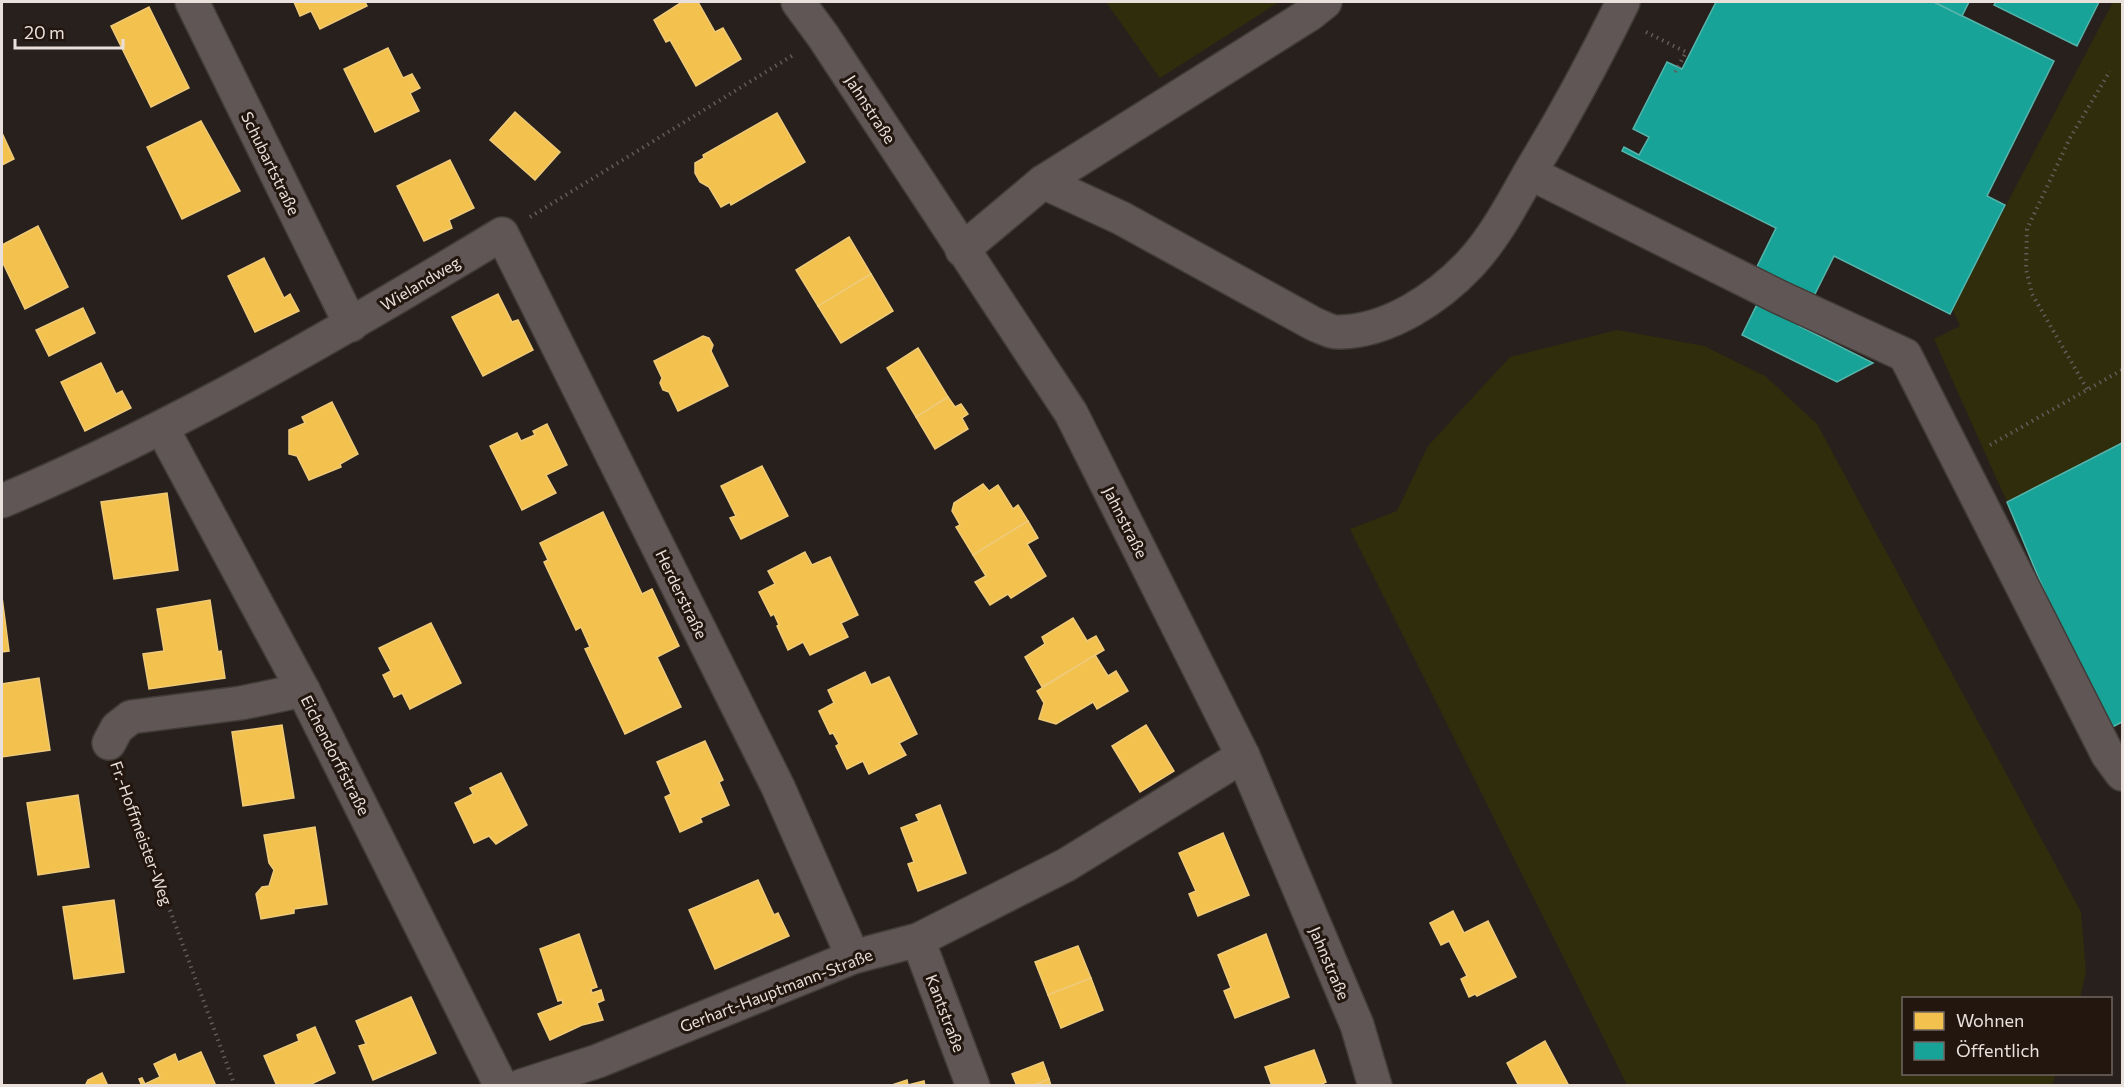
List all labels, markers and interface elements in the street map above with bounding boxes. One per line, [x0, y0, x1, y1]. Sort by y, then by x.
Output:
scale bar [15, 12, 123, 50]
text: 20 m [24, 21, 65, 43]
street label: Jahnstraße [842, 71, 900, 147]
street label: Schubartstraße [238, 108, 304, 218]
street label: Wielandweg [377, 252, 463, 314]
street label: Jahnstraße [1100, 483, 1152, 561]
street label: Herderstraße [652, 546, 712, 642]
street label: Eichendorffstraße [298, 692, 374, 818]
street label: Fr.-Hoffmeister-Weg [107, 758, 177, 908]
street label: Jahnstraße [1306, 923, 1354, 1003]
street label: Gerhart-Hauptmann-Straße [677, 944, 875, 1036]
street label: Kantstraße [923, 972, 969, 1054]
legend [1902, 997, 2112, 1075]
text: Wohnen [1956, 1009, 2024, 1031]
text: Öffentlich [1956, 1039, 2040, 1061]

